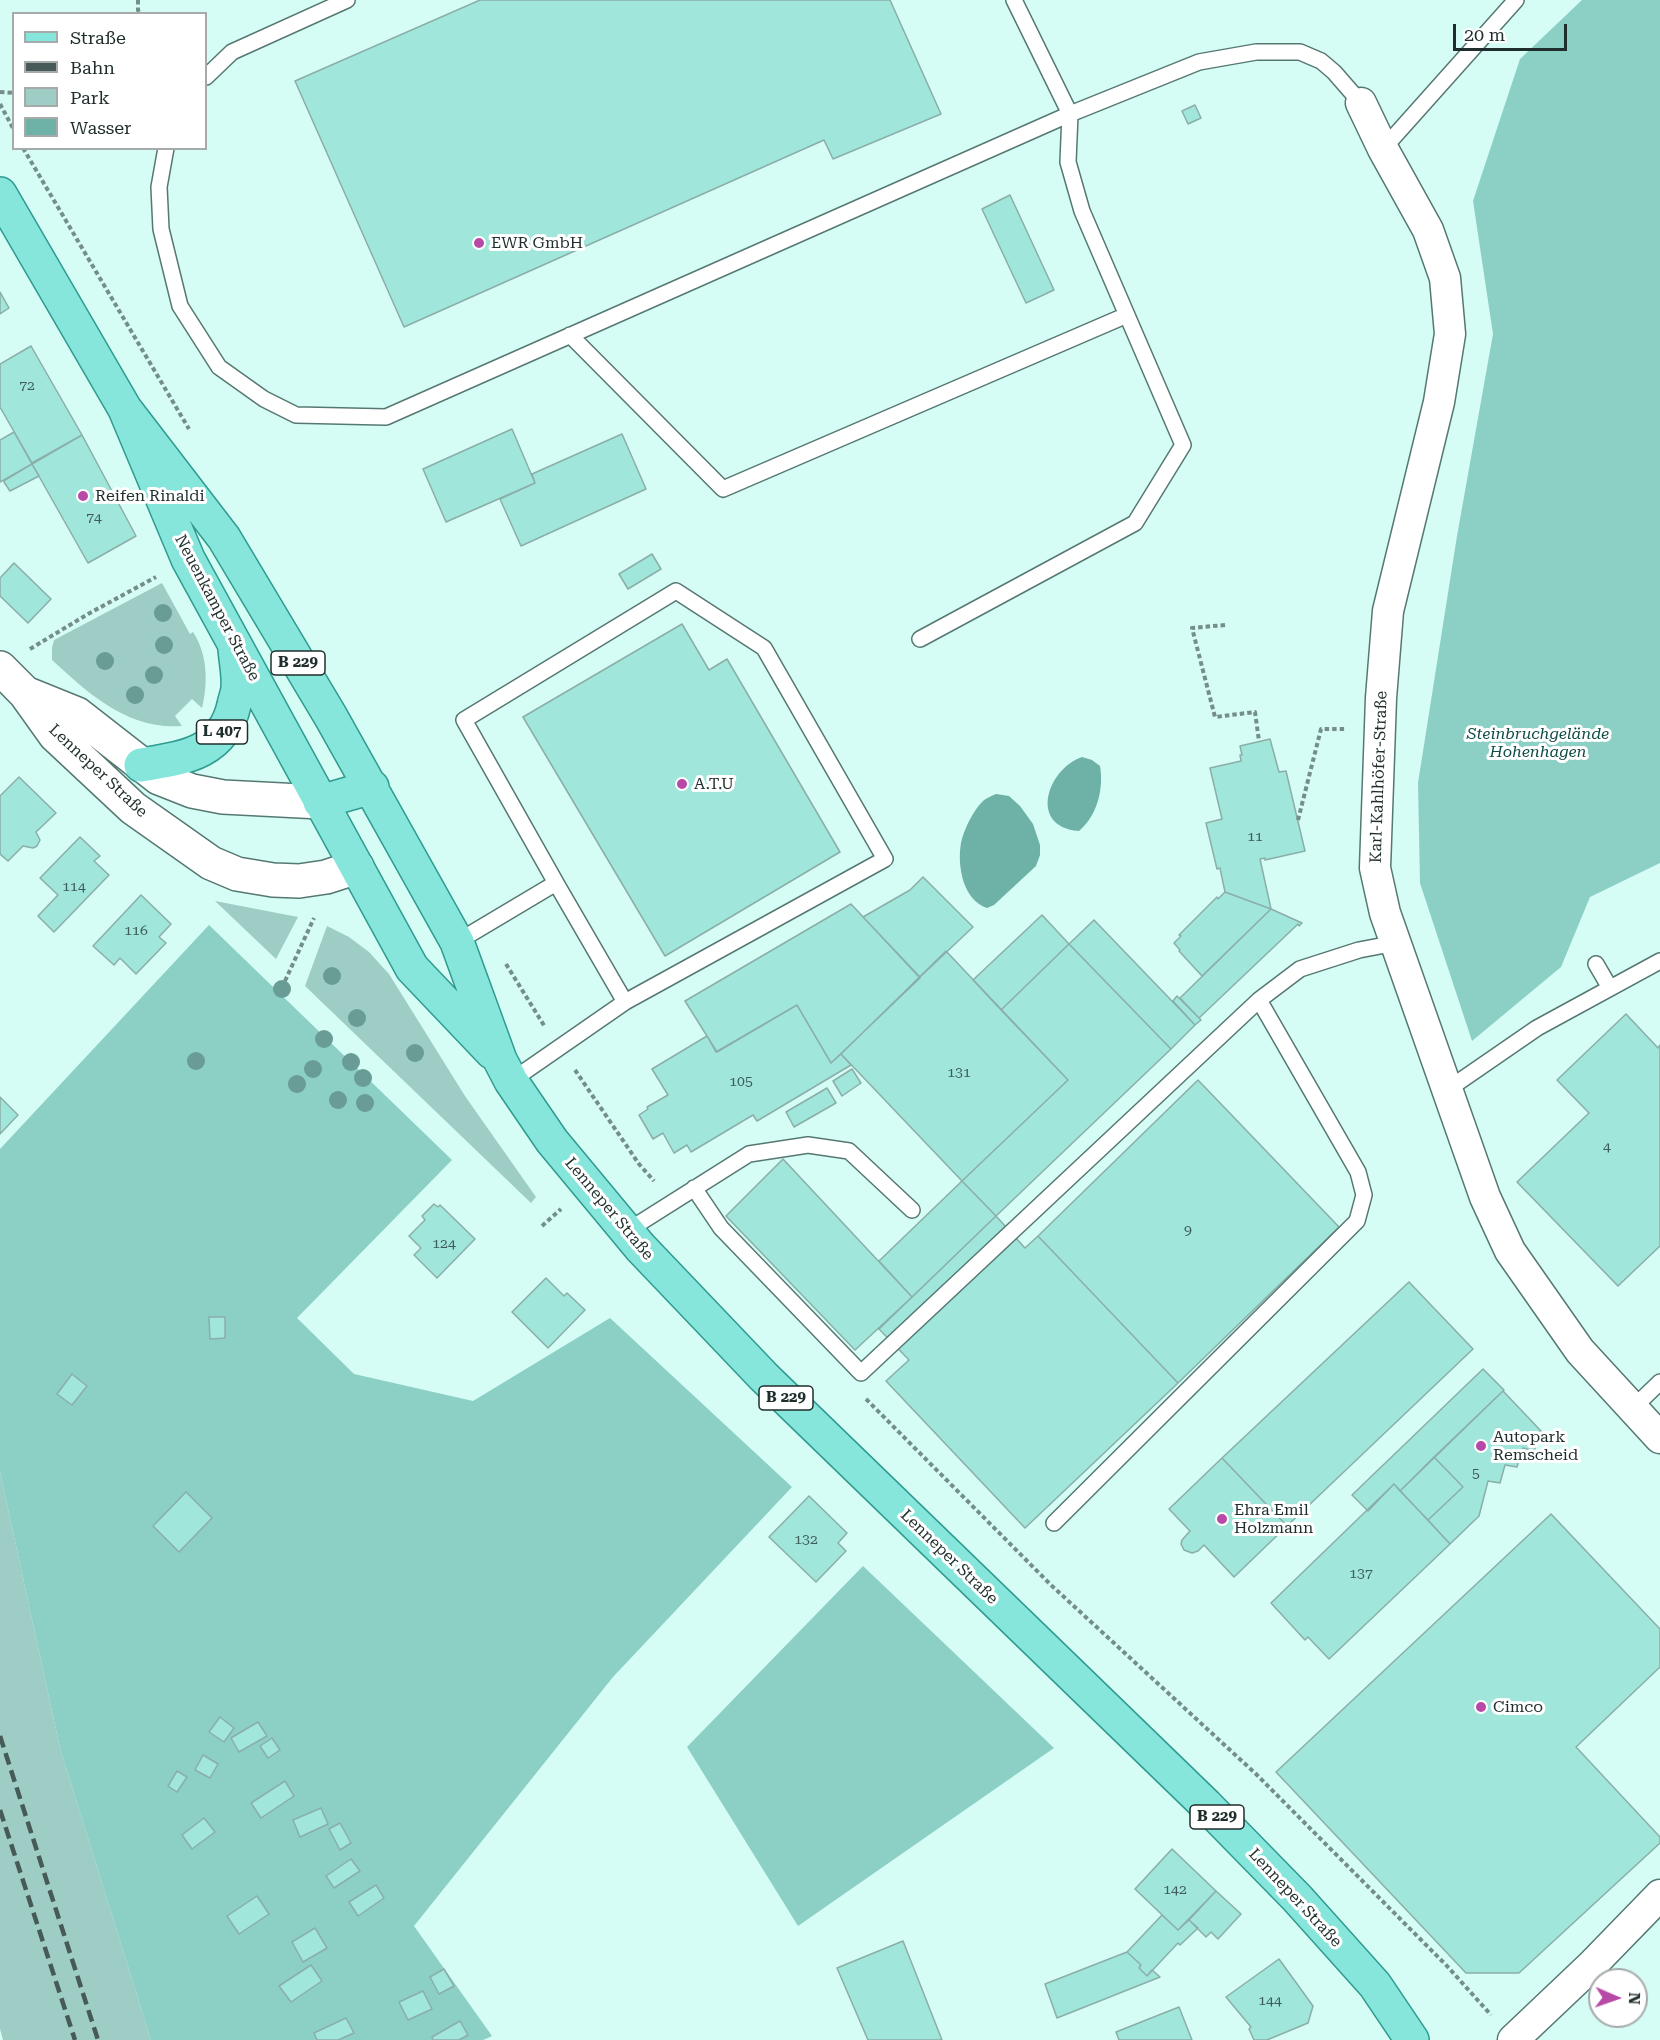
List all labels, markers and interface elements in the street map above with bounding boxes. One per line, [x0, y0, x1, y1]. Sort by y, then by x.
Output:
legend [12, 12, 207, 150]
scale bar [1456, 12, 1570, 50]
text: 20 m [1464, 24, 1505, 45]
text: Straße [70, 27, 126, 48]
text: Bahn [70, 57, 115, 78]
text: Park [70, 87, 110, 108]
text: Wasser [70, 117, 131, 138]
place label: EWR GmbH [491, 233, 583, 253]
marker: EWR GmbH [472, 236, 486, 250]
house number: 72 [19, 378, 35, 394]
place label: Reifen Rinaldi [95, 486, 205, 506]
marker: Reifen Rinaldi [76, 489, 90, 503]
house number: 74 [86, 510, 102, 526]
street label: Neuenkamper Straße [170, 532, 264, 684]
road number: B 229 [271, 651, 325, 675]
street label: Karl-Kahlhöfer-Straße [1366, 691, 1392, 863]
street label: Lenneper Straße [45, 720, 151, 822]
road number: L 407 [196, 720, 248, 744]
park label: Steinbruchgelände Hohenhagen [1467, 724, 1609, 762]
place label: A.T.U [694, 774, 734, 794]
marker: A.T.U [675, 777, 689, 791]
house number: 11 [1247, 829, 1263, 845]
house number: 114 [62, 879, 86, 895]
house number: 116 [124, 923, 148, 939]
house number: 131 [947, 1065, 971, 1081]
house number: 105 [729, 1074, 753, 1090]
house number: 4 [1603, 1139, 1611, 1155]
street label: Lenneper Straße [561, 1154, 657, 1264]
house number: 9 [1184, 1223, 1192, 1239]
house number: 124 [432, 1236, 456, 1252]
road number: B 229 [759, 1386, 813, 1410]
place label: Autopark Remscheid [1493, 1427, 1578, 1465]
marker: Autopark Remscheid [1474, 1439, 1488, 1453]
house number: 5 [1472, 1466, 1480, 1482]
place label: Ehra Emil Holzmann [1234, 1500, 1313, 1538]
street label: Lenneper Straße [896, 1506, 1002, 1608]
marker: Ehra Emil Holzmann [1215, 1512, 1229, 1526]
house number: 132 [794, 1532, 818, 1548]
house number: 137 [1349, 1566, 1373, 1582]
place label: Cimco [1493, 1697, 1543, 1717]
marker: Cimco [1474, 1700, 1488, 1714]
road number: B 229 [1190, 1805, 1244, 1829]
street label: Lenneper Straße [1244, 1845, 1346, 1951]
house number: 142 [1163, 1882, 1187, 1898]
north arrow [1588, 1968, 1648, 2028]
text: N [1625, 1992, 1644, 2005]
house number: 144 [1258, 1993, 1282, 2009]

